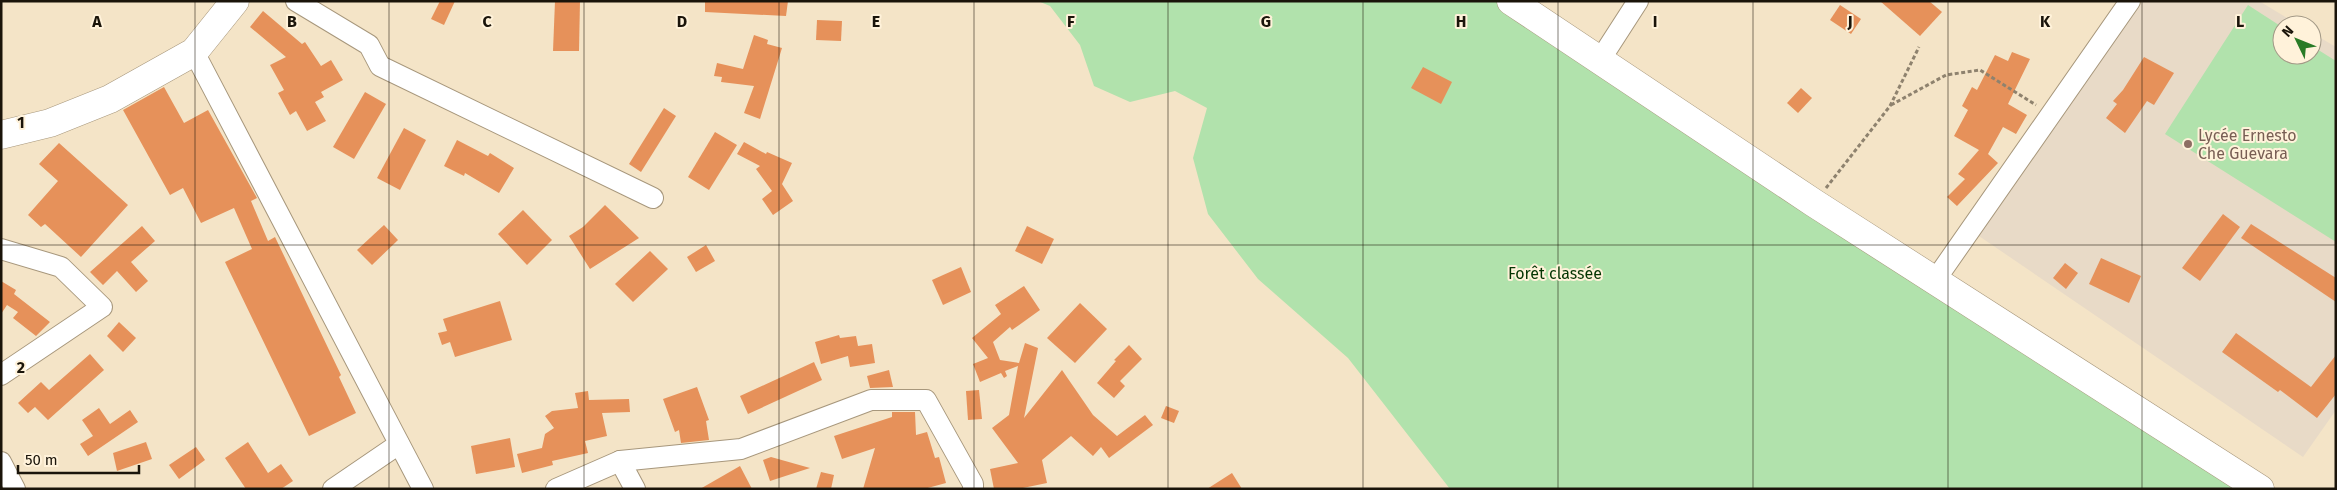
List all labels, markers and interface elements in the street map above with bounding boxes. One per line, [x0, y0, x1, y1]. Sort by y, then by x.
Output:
text: A [91, 12, 102, 31]
text: B [287, 12, 297, 31]
text: C [482, 12, 492, 31]
text: D [677, 12, 687, 31]
text: E [872, 12, 880, 31]
text: F [1067, 12, 1075, 31]
text: G [1261, 12, 1271, 31]
text: H [1456, 12, 1466, 31]
text: I [1653, 12, 1657, 31]
text: J [1846, 12, 1853, 31]
text: K [2040, 12, 2051, 31]
text: L [2236, 12, 2244, 31]
north arrow [2272, 15, 2322, 65]
text: N [2278, 22, 2297, 41]
text: 1 [17, 113, 25, 132]
place label: Lycée Ernesto Che Guevara [2198, 126, 2297, 163]
marker: Lycée Ernesto Che Guevara [2182, 138, 2194, 150]
park label: Forêt classée [1508, 264, 1602, 283]
text: 2 [17, 358, 25, 377]
scale bar [18, 442, 139, 474]
text: 50 m [25, 451, 58, 469]

